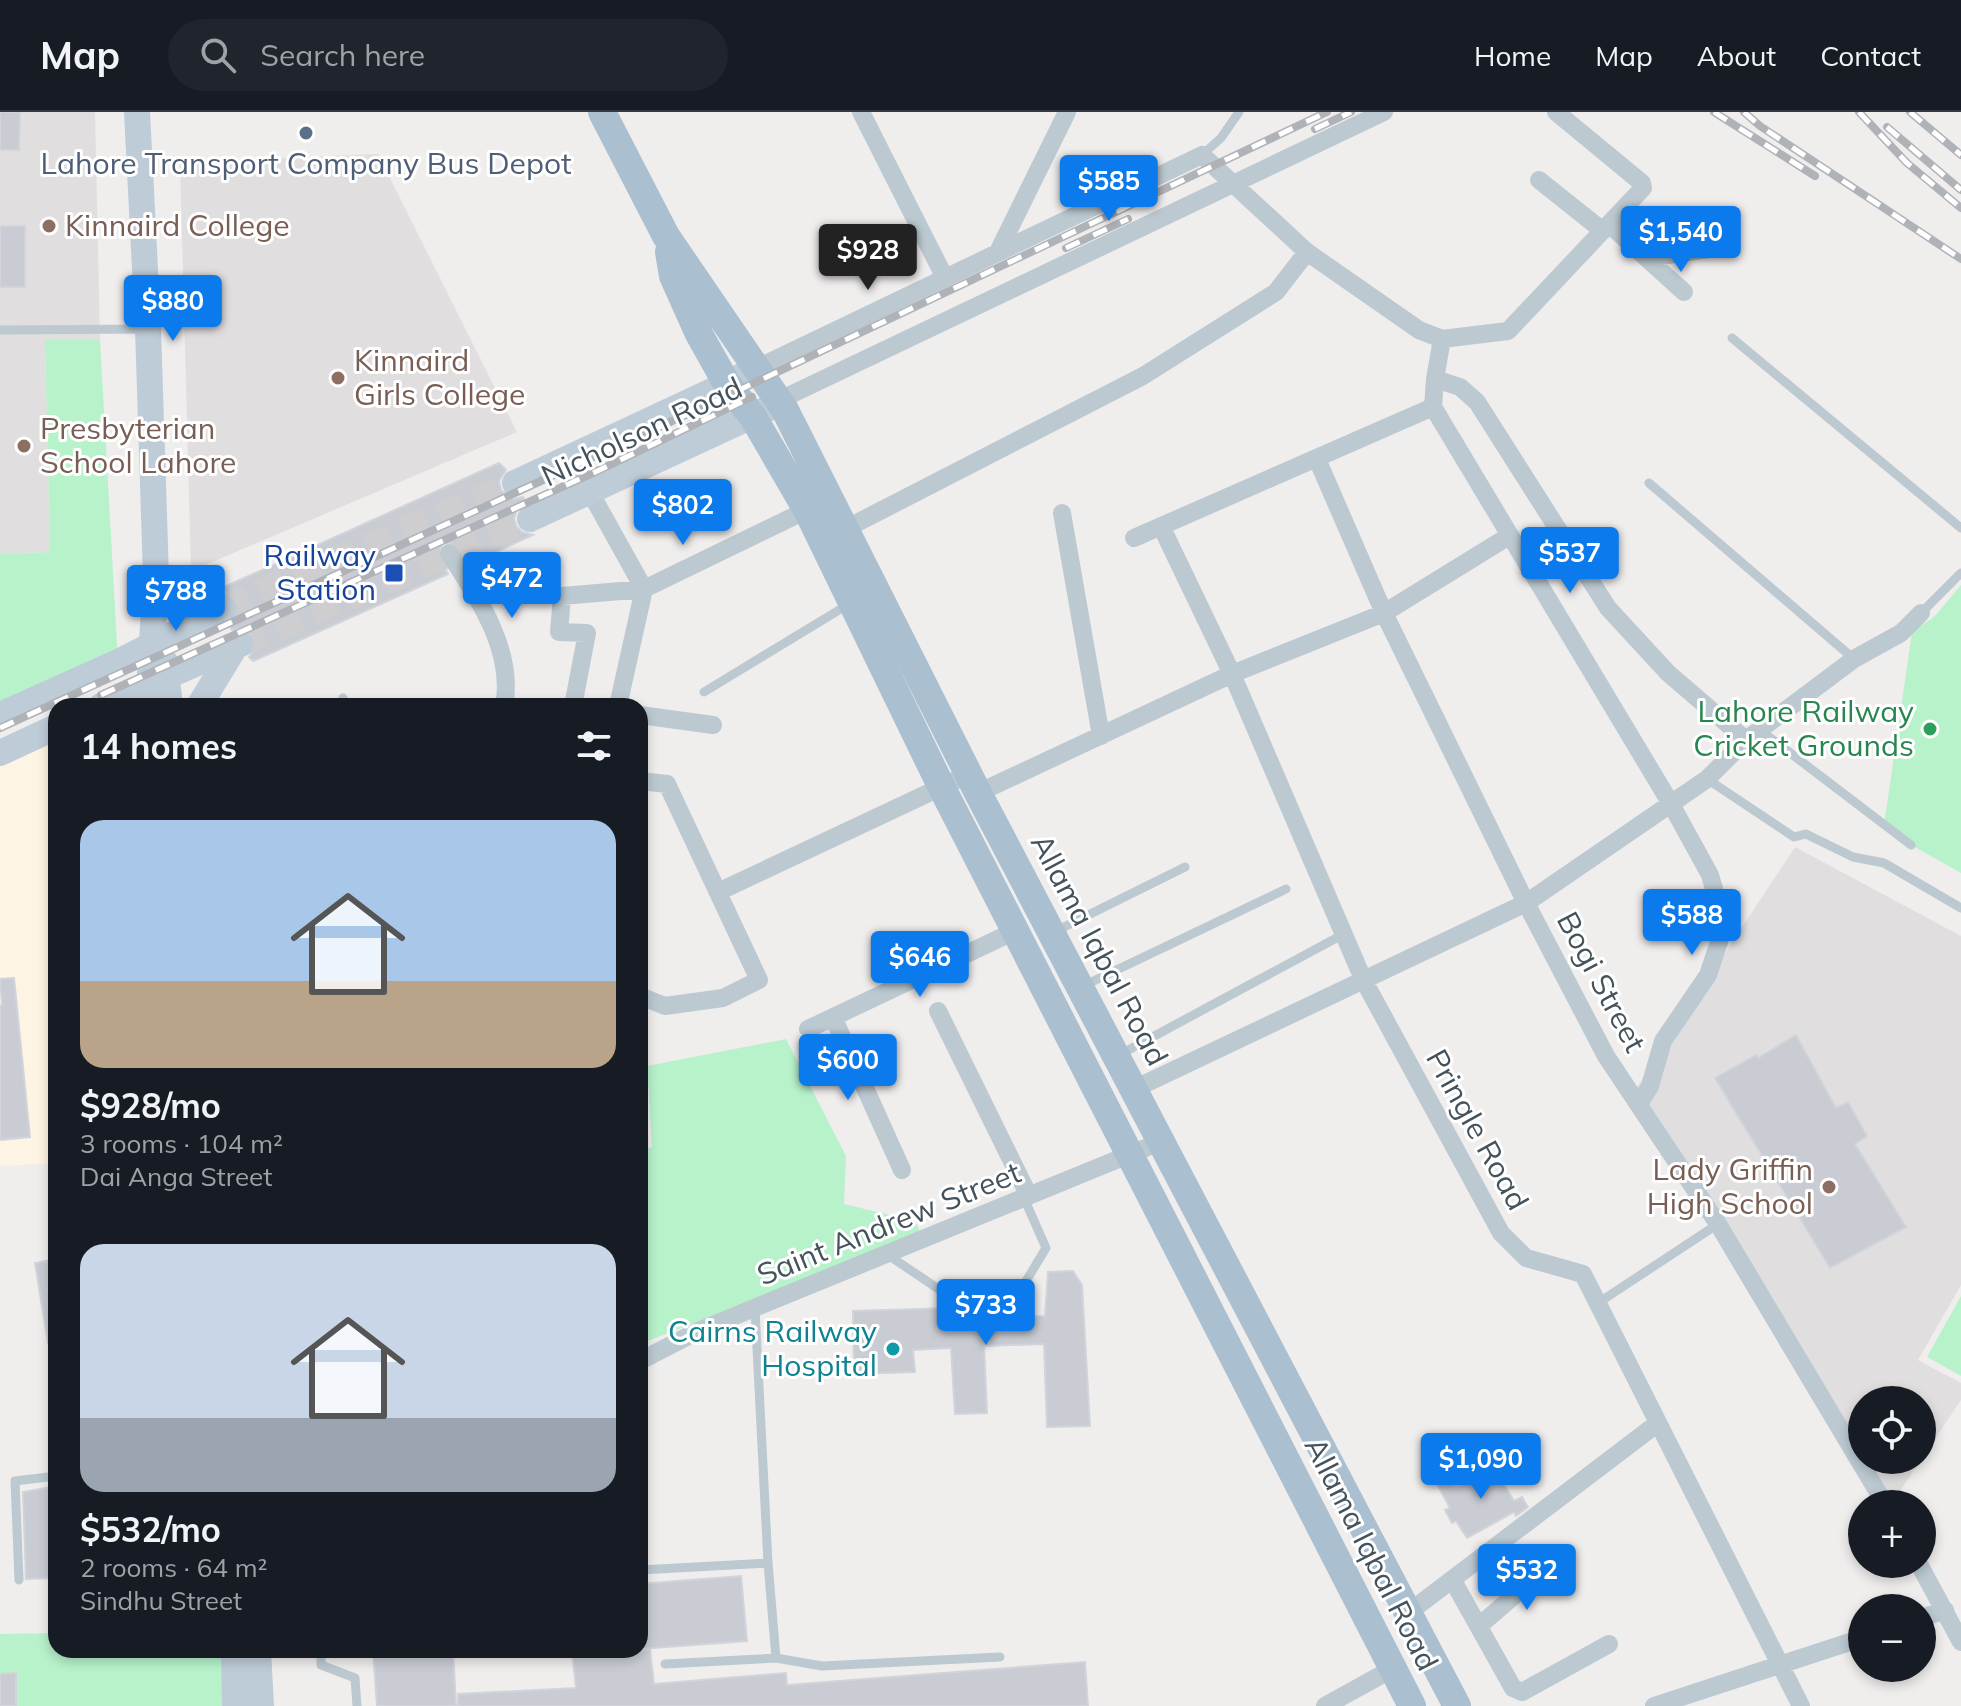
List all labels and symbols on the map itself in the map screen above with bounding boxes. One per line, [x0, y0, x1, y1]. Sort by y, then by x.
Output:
marker: Lahore Transport Company Bus Depot [297, 124, 315, 142]
place label: Lahore Transport Company Bus Depot [41, 144, 571, 182]
pin: $585 [1062, 155, 1156, 223]
place label: Kinnaird College [65, 206, 290, 244]
pin: $1,540 [1616, 206, 1746, 274]
marker: Kinnaird College [40, 217, 58, 235]
pin: $928 [821, 224, 915, 292]
pin: $880 [126, 275, 220, 343]
place label: Kinnaird Girls College [354, 341, 525, 413]
street label: Nicholson Road [535, 368, 748, 494]
marker: Kinnaird Girls College [329, 369, 347, 387]
place label: Presbyterian School Lahore [40, 409, 236, 481]
marker: Presbyterian School Lahore [15, 437, 33, 455]
pin: $802 [636, 479, 730, 547]
pin: $537 [1523, 527, 1617, 595]
place label: Railway Station [263, 536, 376, 608]
pin: $472 [465, 552, 559, 620]
marker: Railway Station [383, 562, 405, 584]
pin: $788 [129, 565, 223, 633]
place label: Lahore Railway Cricket Grounds [1693, 692, 1914, 764]
marker: Lahore Railway Cricket Grounds [1921, 720, 1939, 738]
street label: Allama Iqbal Road [1023, 827, 1177, 1072]
pin: $588 [1645, 889, 1739, 957]
street label: Bogi Street [1549, 905, 1655, 1058]
pin: $646 [873, 931, 967, 999]
pin: $600 [801, 1034, 895, 1102]
street label: Pringle Road [1418, 1043, 1538, 1216]
place label: Lady Griffin High School [1647, 1150, 1813, 1222]
street label: Saint Andrew Street [751, 1153, 1026, 1293]
marker: Lady Griffin High School [1820, 1178, 1838, 1196]
pin: $733 [939, 1279, 1033, 1347]
place label: Cairns Railway Hospital [668, 1312, 877, 1384]
marker: Cairns Railway Hospital [884, 1340, 902, 1358]
street label: Allama Iqbal Road [1297, 1431, 1447, 1677]
pin: $1,090 [1416, 1433, 1546, 1501]
pin: $532 [1480, 1544, 1574, 1612]

